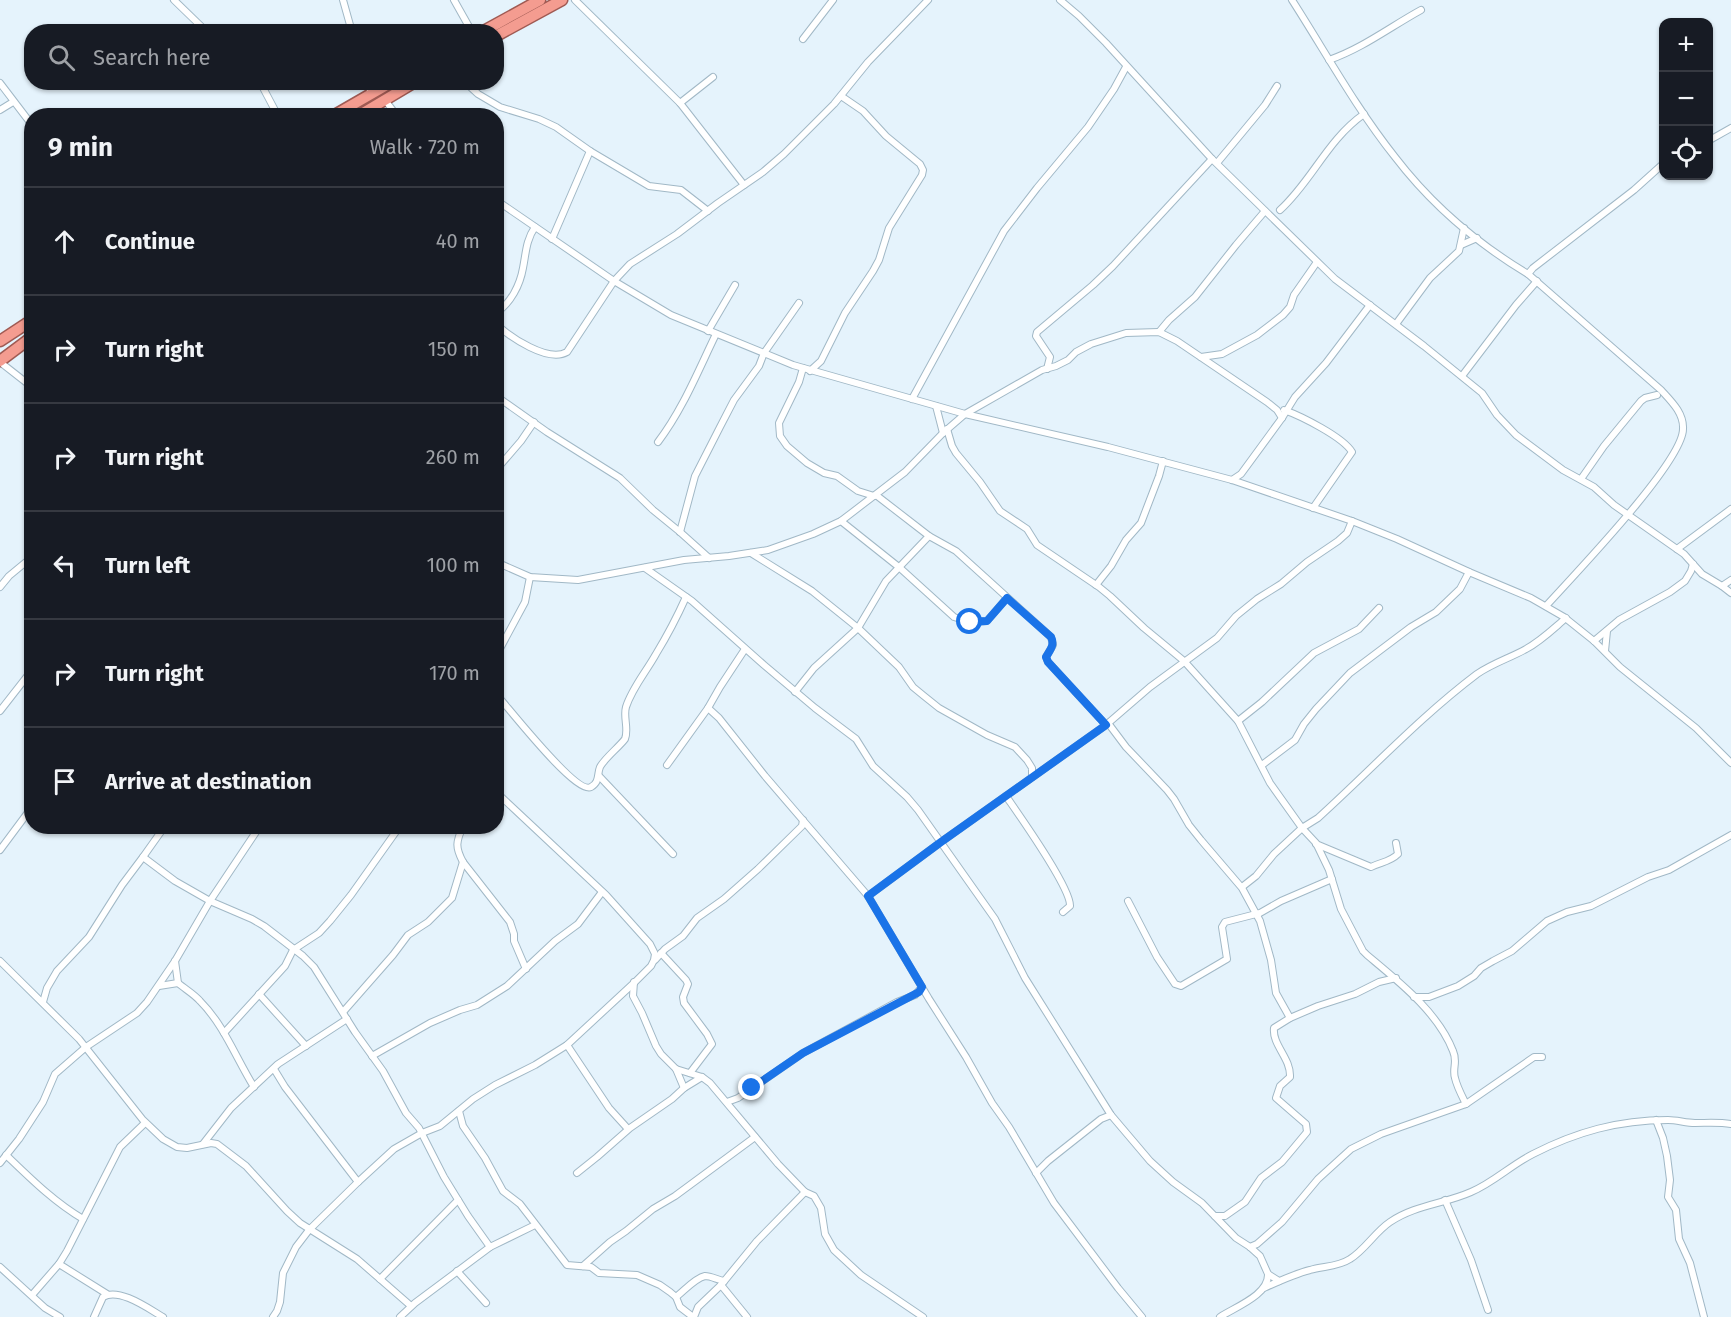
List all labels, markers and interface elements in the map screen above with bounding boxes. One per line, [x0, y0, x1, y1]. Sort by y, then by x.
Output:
map controls [1659, 18, 1713, 180]
button: + [1659, 18, 1713, 72]
search box [24, 24, 504, 90]
icon: search [45, 41, 78, 74]
text: Search here [93, 44, 211, 71]
button: − [1659, 72, 1713, 126]
button: locate [1659, 126, 1713, 180]
text: 9 min [48, 132, 113, 163]
text: Walk · 720 m [370, 135, 480, 159]
icon: ahead [48, 225, 81, 258]
text: Continue [105, 228, 195, 255]
text: 40 m [436, 229, 480, 253]
icon: right [48, 333, 81, 366]
text: Turn right [105, 336, 204, 363]
text: 150 m [428, 337, 480, 361]
icon: right [48, 441, 81, 474]
text: Turn right [105, 444, 204, 471]
text: 260 m [426, 445, 480, 469]
icon: left [48, 549, 81, 582]
text: Turn left [105, 552, 190, 579]
text: 100 m [427, 553, 480, 577]
route start [956, 608, 982, 634]
icon: right [48, 657, 81, 690]
text: Turn right [105, 660, 204, 687]
text: 170 m [429, 661, 480, 685]
icon: arrive [48, 765, 81, 798]
text: Arrive at destination [105, 768, 312, 795]
route end [738, 1074, 764, 1100]

